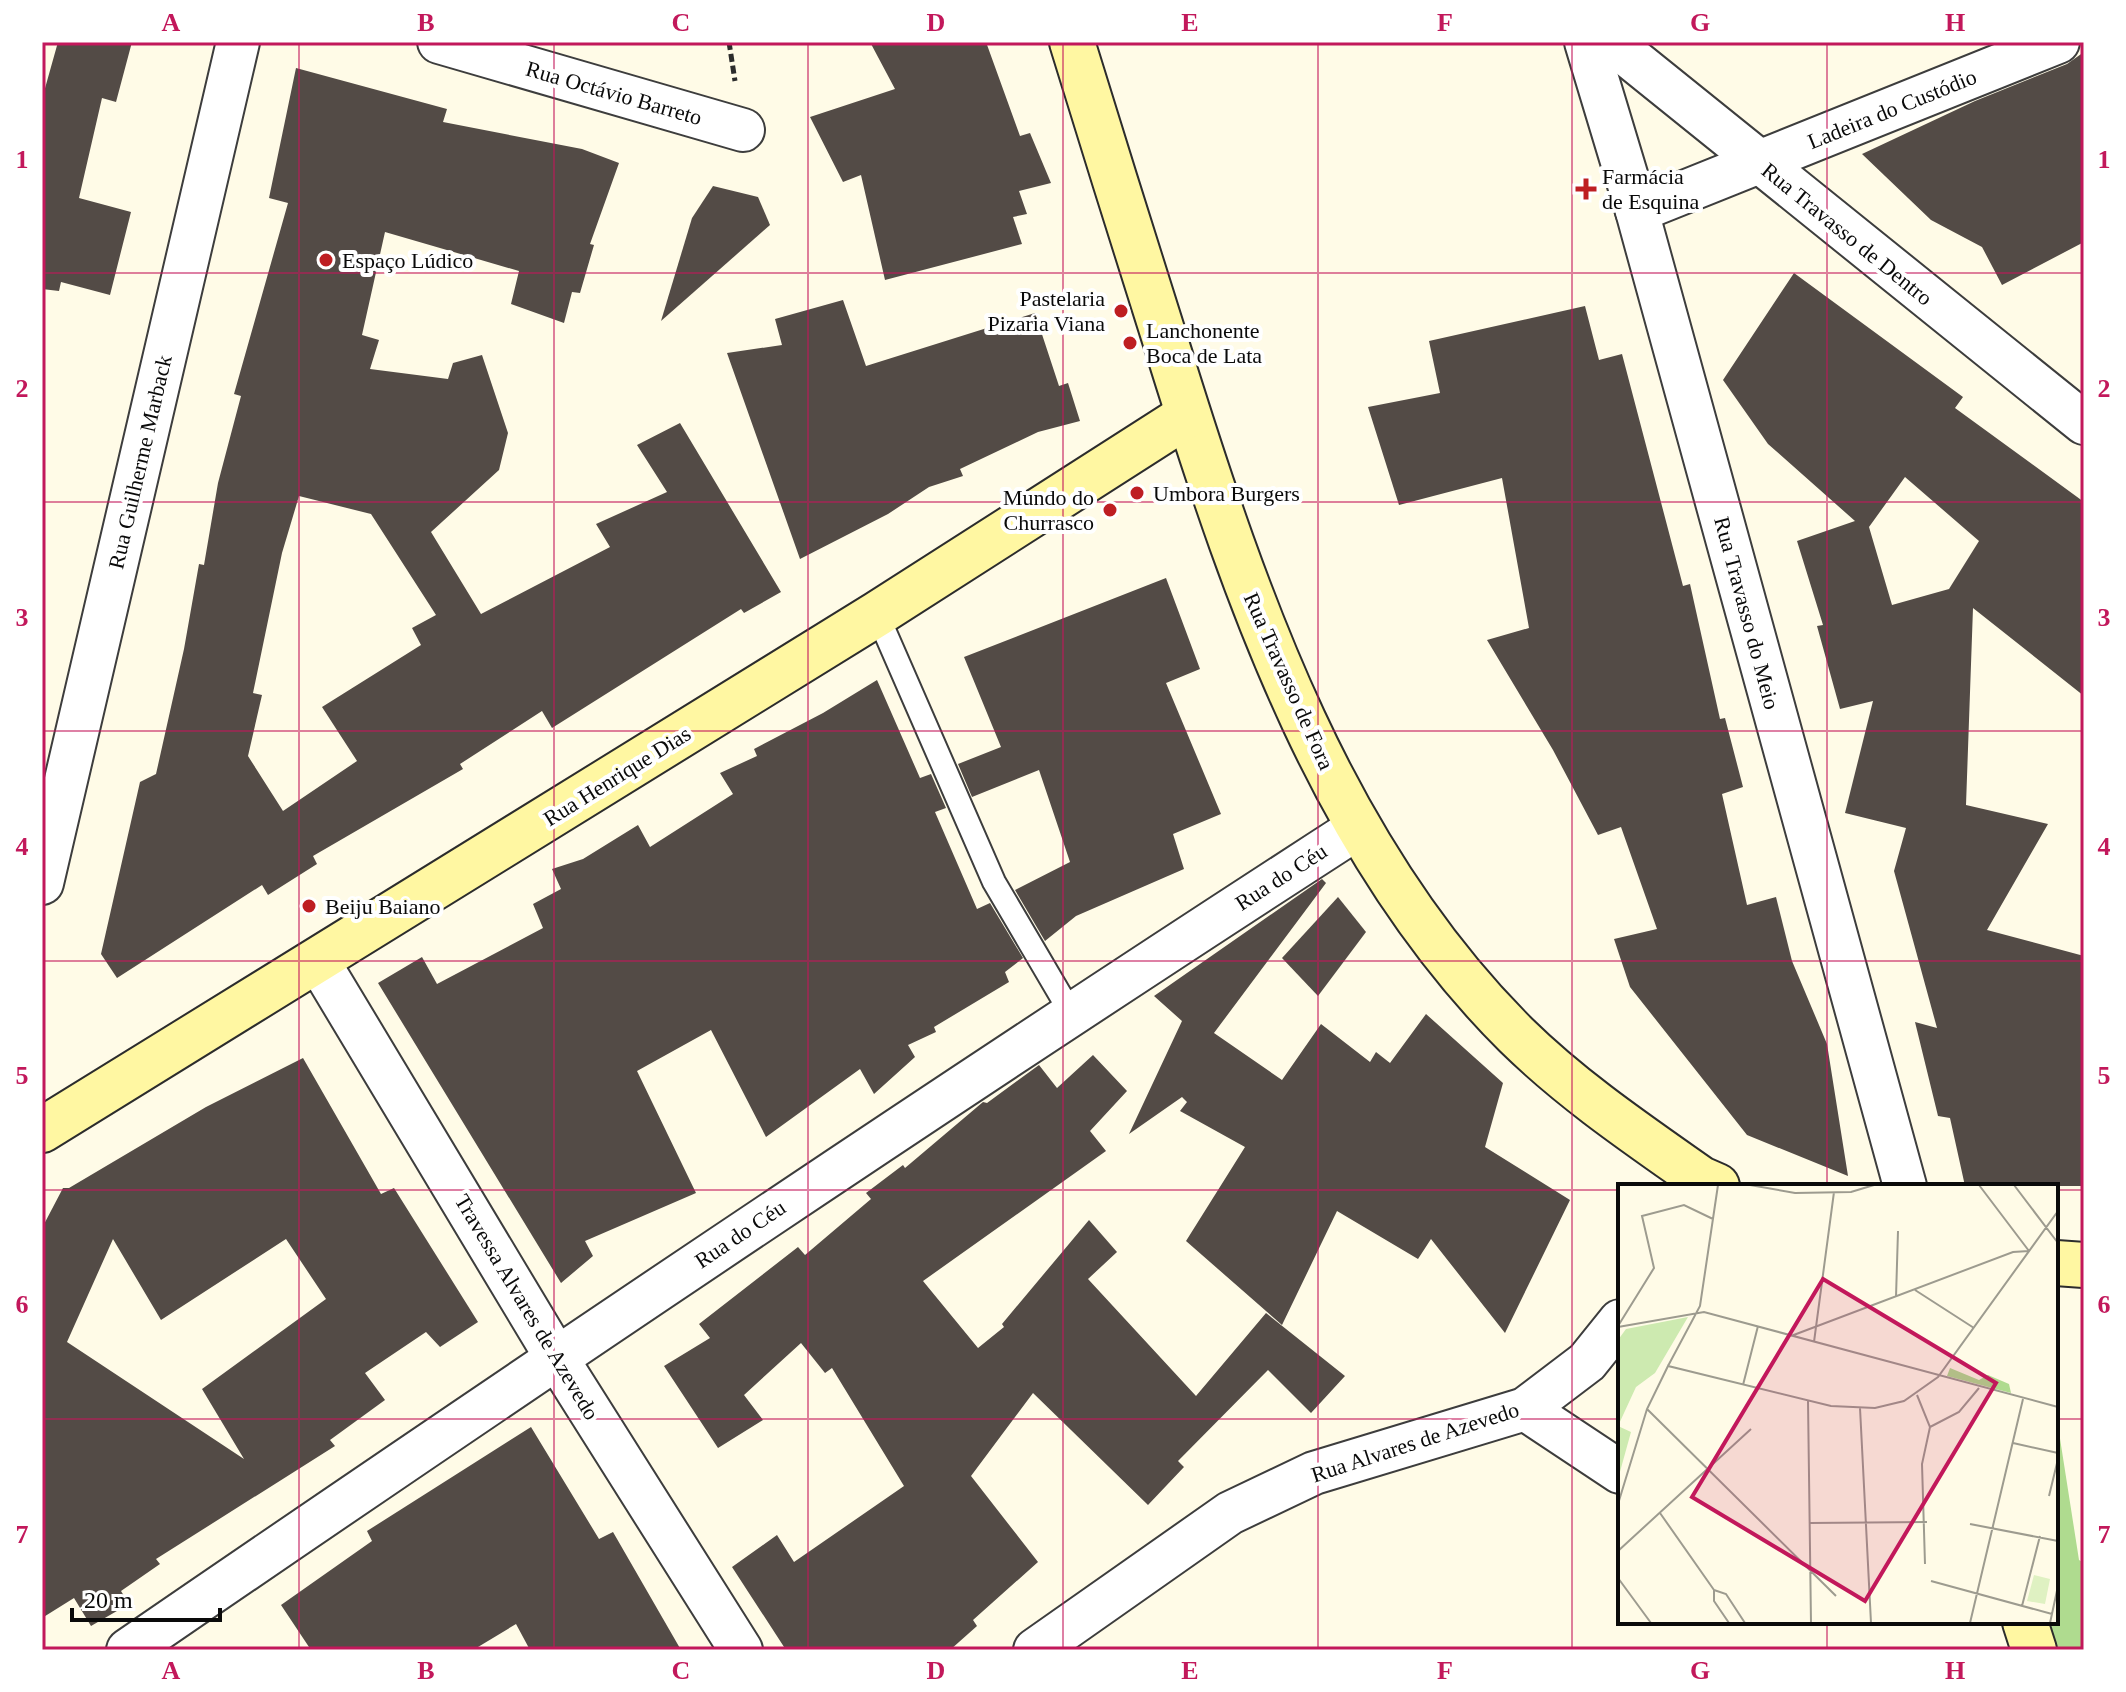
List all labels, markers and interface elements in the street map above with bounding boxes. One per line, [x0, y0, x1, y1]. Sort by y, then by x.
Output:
text: A [162, 8, 181, 37]
text: B [417, 8, 435, 37]
text: C [672, 8, 690, 37]
text: D [927, 8, 945, 37]
text: E [1181, 8, 1199, 37]
text: F [1437, 8, 1453, 37]
text: G [1690, 8, 1710, 37]
text: H [1945, 8, 1965, 37]
street label: Rua Octávio Barreto [523, 56, 705, 130]
street label: Ladeira do Custódio [1804, 64, 1980, 154]
text: 1 [16, 145, 29, 174]
text: 1 [2098, 145, 2111, 174]
street label: Rua Travasso de Dentro [1757, 158, 1937, 310]
place label: Farmácia de Esquina [1602, 164, 1699, 214]
marker: Farmácia de Esquina [1577, 180, 1595, 198]
place label: Espaço Lúdico [342, 248, 473, 273]
marker: Espaço Lúdico [317, 251, 335, 269]
place label: Pastelaria Pizaria Viana [988, 286, 1105, 336]
marker: Pastelaria Pizaria Viana [1112, 302, 1130, 320]
place label: Lanchonente Boca de Lata [1146, 318, 1262, 368]
marker: Lanchonente Boca de Lata [1121, 334, 1139, 352]
street label: Rua Guilherme Marback [103, 353, 177, 571]
text: 2 [16, 374, 29, 403]
text: 2 [2098, 374, 2111, 403]
place label: Umbora Burgers [1153, 481, 1300, 506]
marker: Umbora Burgers [1128, 484, 1146, 502]
place label: Mundo do Churrasco [1003, 485, 1094, 535]
marker: Mundo do Churrasco [1101, 501, 1119, 519]
street label: Rua Travasso do Meio [1709, 514, 1785, 712]
street label: Rua Travasso de Fora [1239, 589, 1339, 774]
text: 3 [16, 603, 29, 632]
text: 3 [2098, 603, 2111, 632]
street label: Rua Henrique Dias [539, 721, 695, 831]
text: 4 [16, 832, 29, 861]
text: 4 [2098, 832, 2111, 861]
street label: Rua do Céu [1231, 838, 1331, 916]
place label: Beiju Baiano [325, 894, 440, 919]
marker: Beiju Baiano [300, 897, 318, 915]
text: 5 [16, 1061, 29, 1090]
text: 5 [2098, 1061, 2111, 1090]
inset map [1618, 1184, 2058, 1624]
street label: Travessa Alvares de Azevedo [450, 1190, 604, 1424]
street label: Rua do Céu [690, 1195, 790, 1273]
text: 6 [16, 1290, 29, 1319]
text: 6 [2098, 1290, 2111, 1319]
street label: Rua Alvares de Azevedo [1308, 1397, 1522, 1487]
text: 7 [16, 1520, 29, 1549]
text: 7 [2098, 1520, 2111, 1549]
scale bar [72, 1572, 220, 1622]
text: 20 m [84, 1587, 133, 1613]
text: A [162, 1656, 181, 1685]
text: B [417, 1656, 435, 1685]
text: C [672, 1656, 690, 1685]
text: D [927, 1656, 945, 1685]
text: E [1181, 1656, 1199, 1685]
text: F [1437, 1656, 1453, 1685]
text: G [1690, 1656, 1710, 1685]
text: H [1945, 1656, 1965, 1685]

